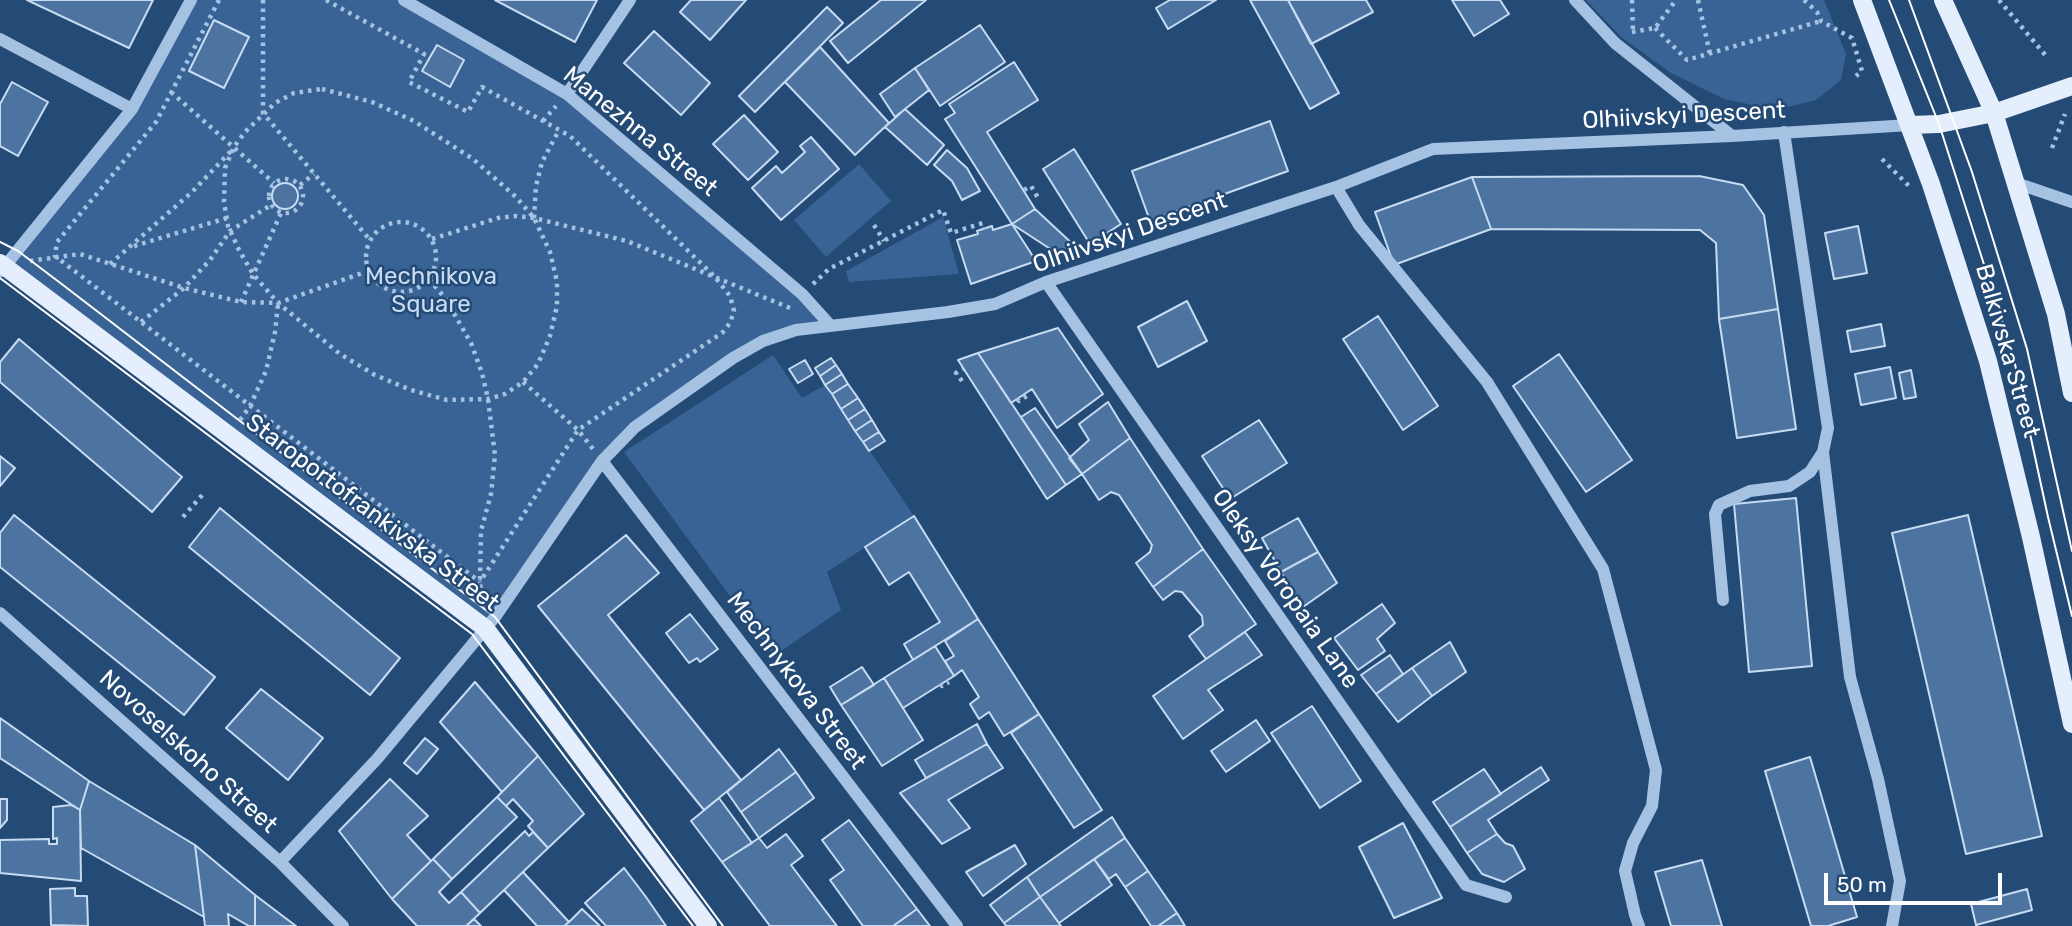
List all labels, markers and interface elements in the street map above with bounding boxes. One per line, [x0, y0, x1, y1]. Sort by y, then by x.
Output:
street label: Manezhna Street [557, 61, 723, 203]
street label: Olhiivskyi Descent [1582, 96, 1786, 136]
street label: Olhiivskyi Descent [1029, 186, 1231, 280]
street label: Balkivska Street [1968, 261, 2046, 441]
park label: Mechnikova Square [365, 263, 497, 319]
street label: Staroportofrankivska Street [239, 408, 505, 618]
street label: Oleksy Voropaia Lane [1205, 484, 1365, 694]
street label: Mechnykova Street [720, 587, 872, 775]
street label: Novoselskoho Street [93, 664, 283, 840]
scale bar [1827, 860, 2006, 904]
text: 50 m [1837, 872, 1887, 897]

